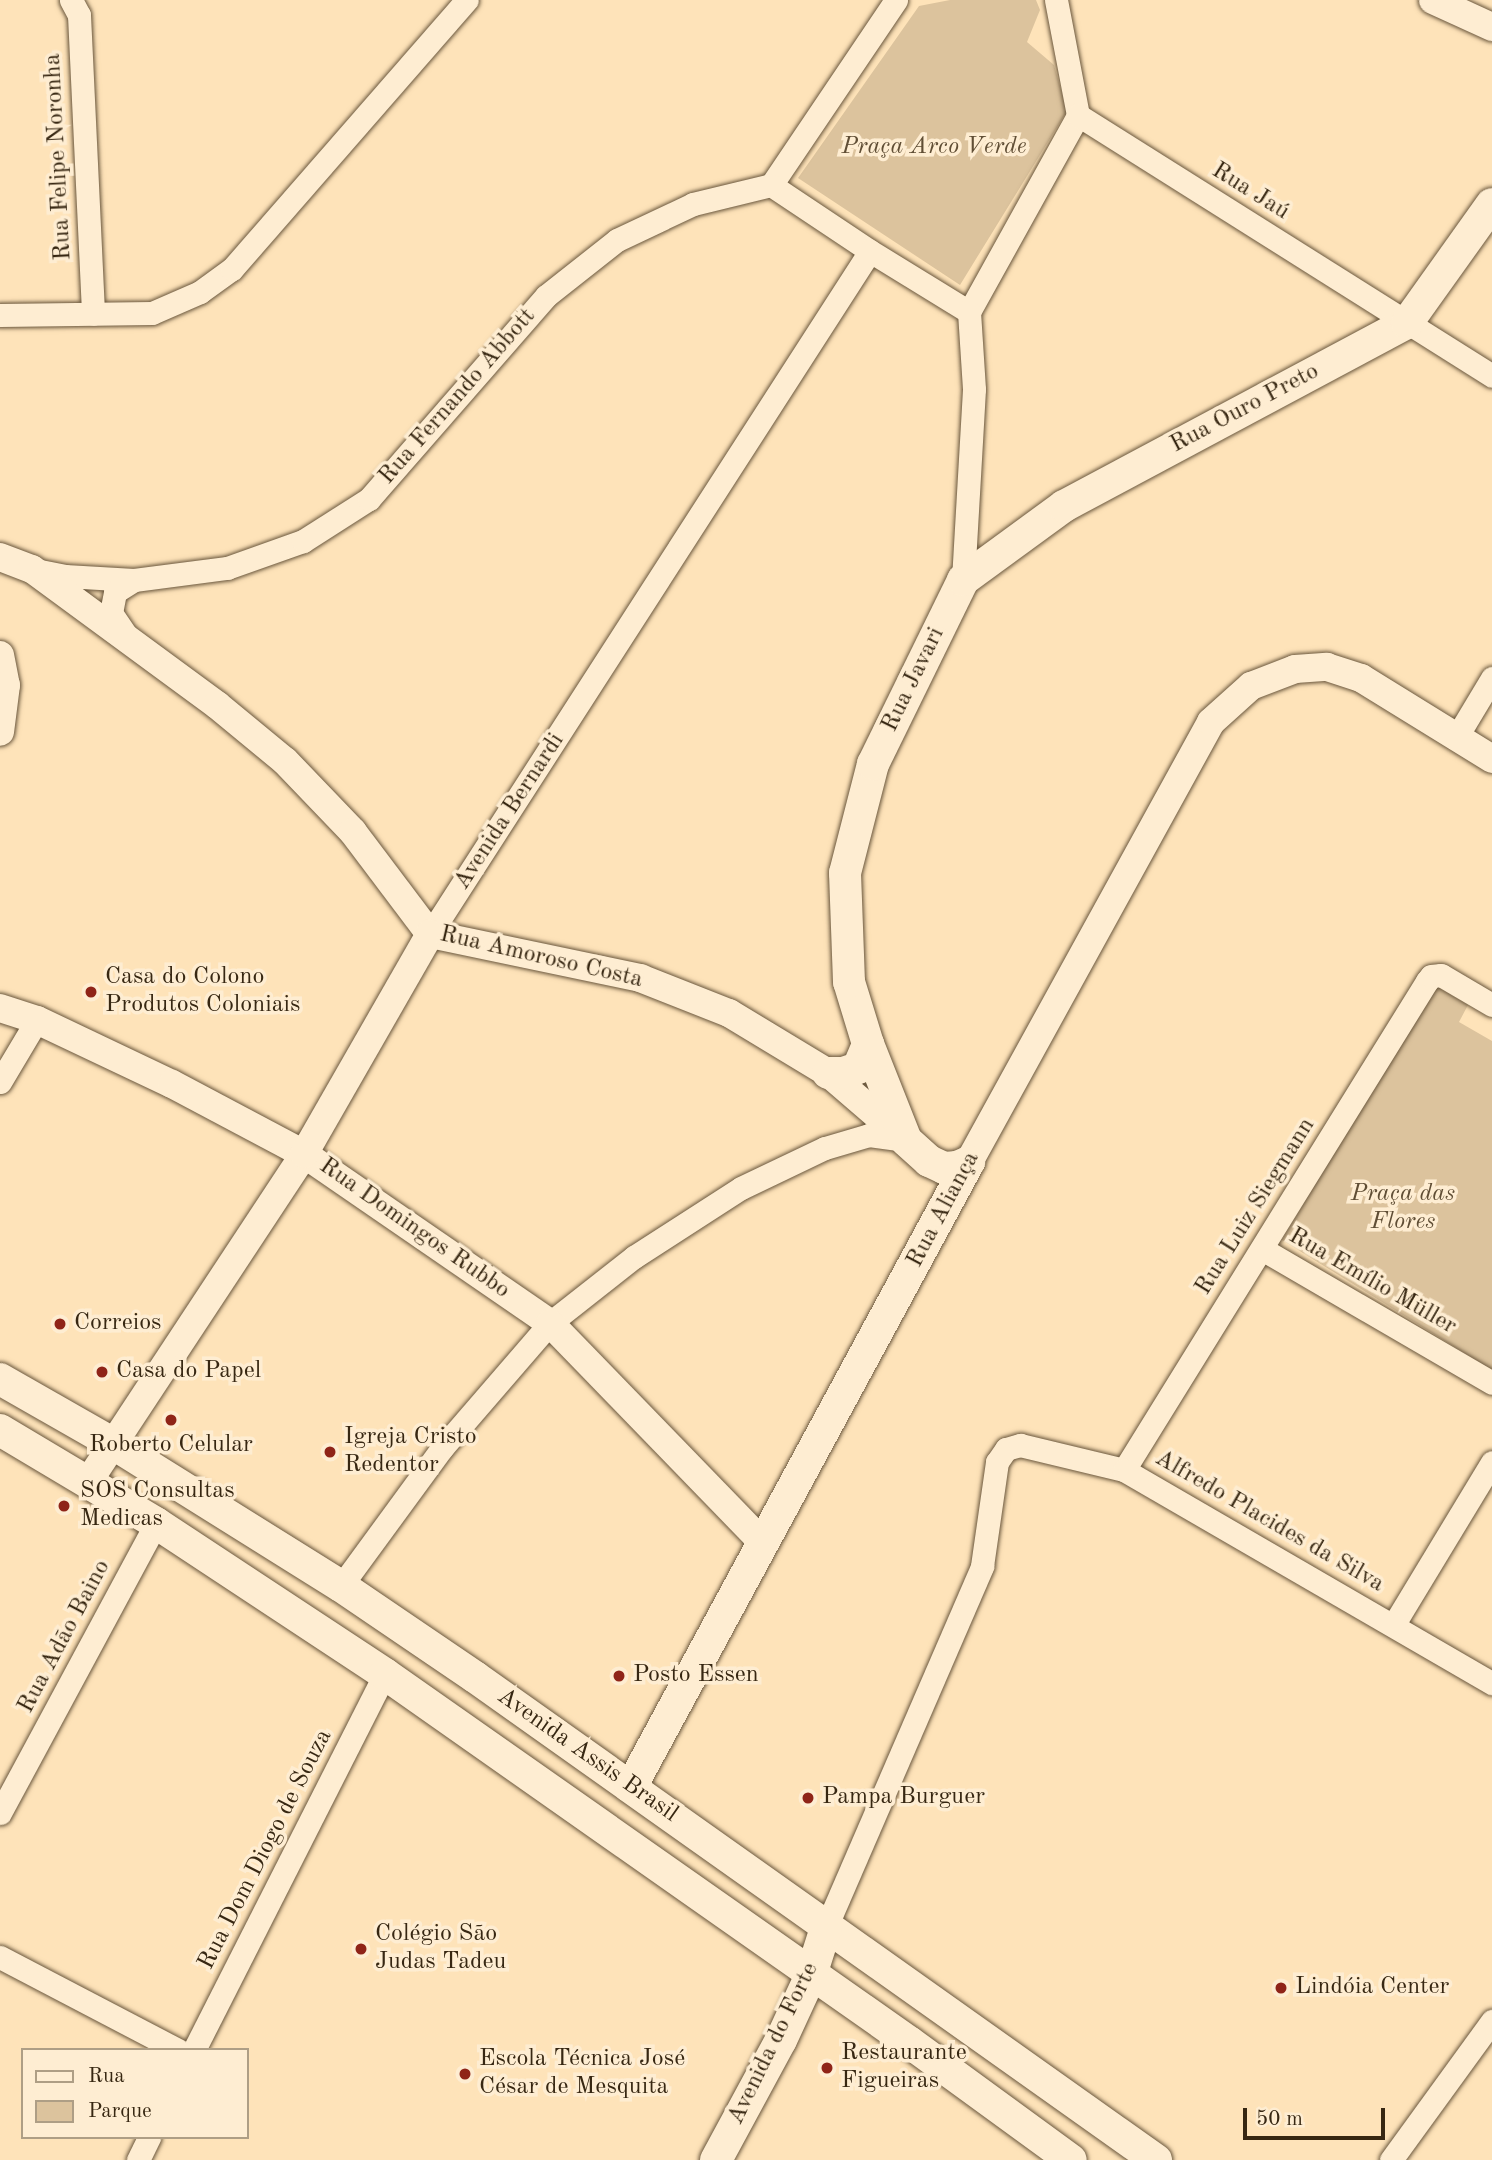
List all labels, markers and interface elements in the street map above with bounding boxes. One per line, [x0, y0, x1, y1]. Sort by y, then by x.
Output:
street label: Rua Felipe Noronha [39, 53, 79, 261]
park label: Praça Arco Verde [841, 134, 1027, 162]
street label: Rua Jaú [1206, 157, 1294, 227]
street label: Rua Fernando Abbott [373, 303, 543, 491]
street label: Rua Ouro Preto [1166, 358, 1324, 460]
street label: Rua Javari [876, 623, 952, 737]
street label: Avenida Bernardi [449, 728, 571, 896]
street label: Rua Amoroso Costa [437, 921, 645, 995]
place label: Casa do Colono Produtos Coloniais [105, 964, 300, 1020]
marker: Casa do Colono Produtos Coloniais [83, 984, 99, 1000]
street label: Rua Luiz Siegmann [1190, 1113, 1322, 1301]
street label: Rua Aliança [901, 1147, 987, 1273]
street label: Rua Domingos Rubbo [313, 1152, 515, 1306]
park label: Praça das Flores [1351, 1181, 1455, 1237]
street label: Rua Emílio Müller [1283, 1222, 1461, 1342]
place label: Correios [74, 1310, 162, 1338]
marker: Correios [52, 1316, 68, 1332]
place label: Casa do Papel [116, 1358, 261, 1386]
marker: Casa do Papel [94, 1364, 110, 1380]
marker: Roberto Celular [163, 1412, 179, 1428]
place label: Igreja Cristo Redentor [344, 1424, 477, 1480]
place label: Roberto Celular [89, 1432, 253, 1460]
marker: Igreja Cristo Redentor [322, 1444, 338, 1460]
street label: Alfredo Placides da Silva [1149, 1445, 1389, 1599]
place label: SOS Consultas Medicas [80, 1478, 235, 1534]
marker: SOS Consultas Medicas [54, 1496, 74, 1516]
street label: Rua Adão Baino [12, 1555, 118, 1719]
place label: Posto Essen [633, 1662, 759, 1690]
marker: Posto Essen [611, 1668, 627, 1684]
street label: Avenida Assis Brasil [491, 1683, 683, 1829]
street label: Rua Dom Diogo de Souza [193, 1725, 339, 1975]
place label: Pampa Burguer [822, 1784, 985, 1812]
marker: Pampa Burguer [800, 1790, 816, 1806]
place label: Colégio São Judas Tadeu [375, 1921, 506, 1977]
marker: Colégio São Judas Tadeu [353, 1941, 369, 1957]
street label: Avenida do Forte [722, 1958, 826, 2130]
place label: Lindóia Center [1295, 1974, 1449, 2002]
marker: Lindóia Center [1273, 1980, 1289, 1996]
place label: Restaurante Figueiras [841, 2040, 967, 2096]
place label: Escola Técnica José César de Mesquita [479, 2046, 685, 2102]
legend [21, 2048, 248, 2139]
marker: Restaurante Figueiras [819, 2060, 835, 2076]
text: Rua [88, 2066, 125, 2087]
marker: Escola Técnica José César de Mesquita [457, 2066, 473, 2082]
scale bar [1247, 2094, 1389, 2138]
text: Parque [88, 2101, 152, 2122]
text: 50 m [1256, 2109, 1303, 2130]

